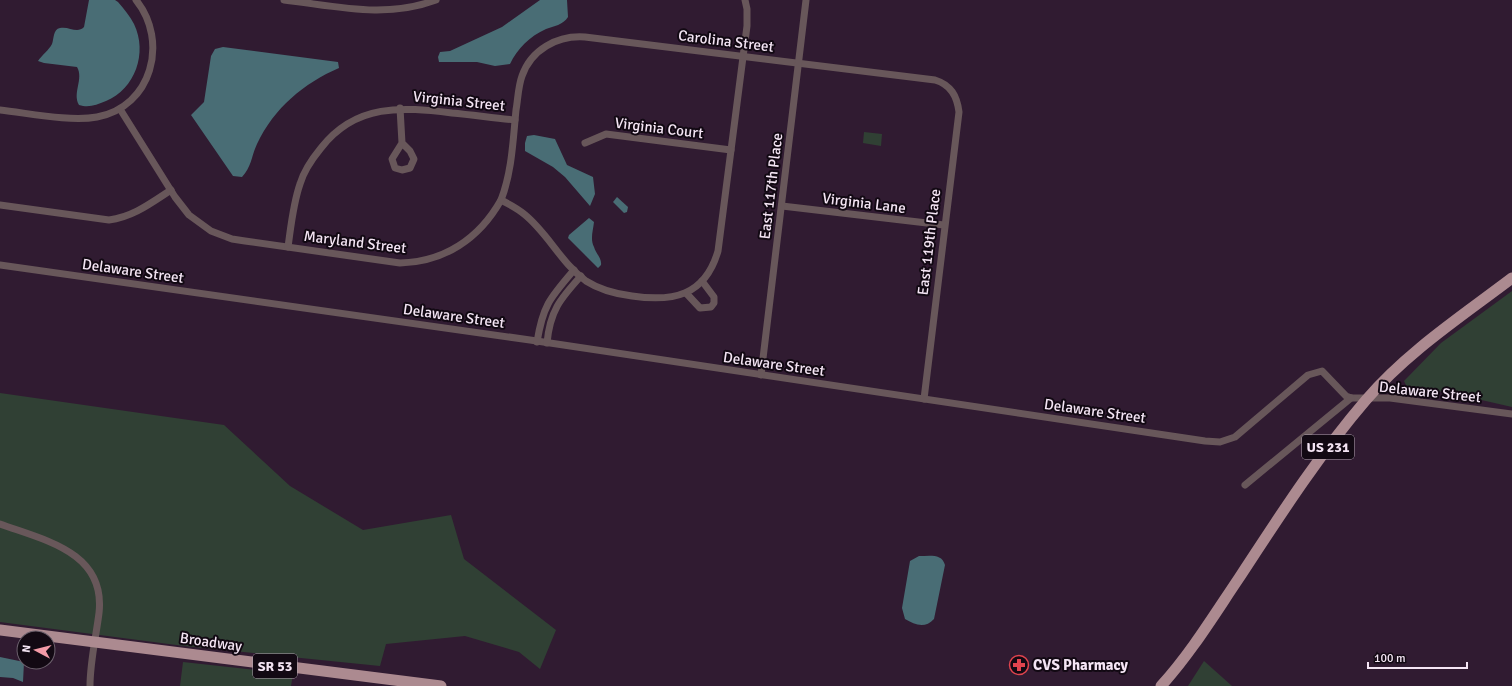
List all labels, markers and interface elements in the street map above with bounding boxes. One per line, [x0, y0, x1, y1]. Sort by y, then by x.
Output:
street label: Carolina Street [677, 26, 775, 56]
street label: Virginia Street [412, 87, 506, 115]
street label: Virginia Court [614, 114, 704, 142]
street label: East 117th Place [756, 132, 786, 240]
street label: East 119th Place [914, 188, 944, 296]
street label: Virginia Lane [821, 189, 907, 217]
street label: Maryland Street [303, 227, 407, 257]
street label: Delaware Street [81, 255, 185, 287]
street label: Delaware Street [402, 300, 506, 332]
street label: Delaware Street [722, 348, 826, 380]
street label: Delaware Street [1378, 378, 1482, 406]
street label: Delaware Street [1043, 395, 1147, 427]
road number: US 231 [1302, 435, 1354, 459]
street label: Broadway [179, 629, 243, 655]
north arrow [16, 630, 56, 670]
text: N [20, 644, 33, 653]
scale bar [1368, 644, 1467, 670]
text: 100 m [1374, 651, 1406, 666]
road number: SR 53 [253, 654, 297, 678]
pharmacy icon: CVS Pharmacy [1008, 654, 1030, 676]
place label: CVS Pharmacy [1033, 656, 1129, 674]

